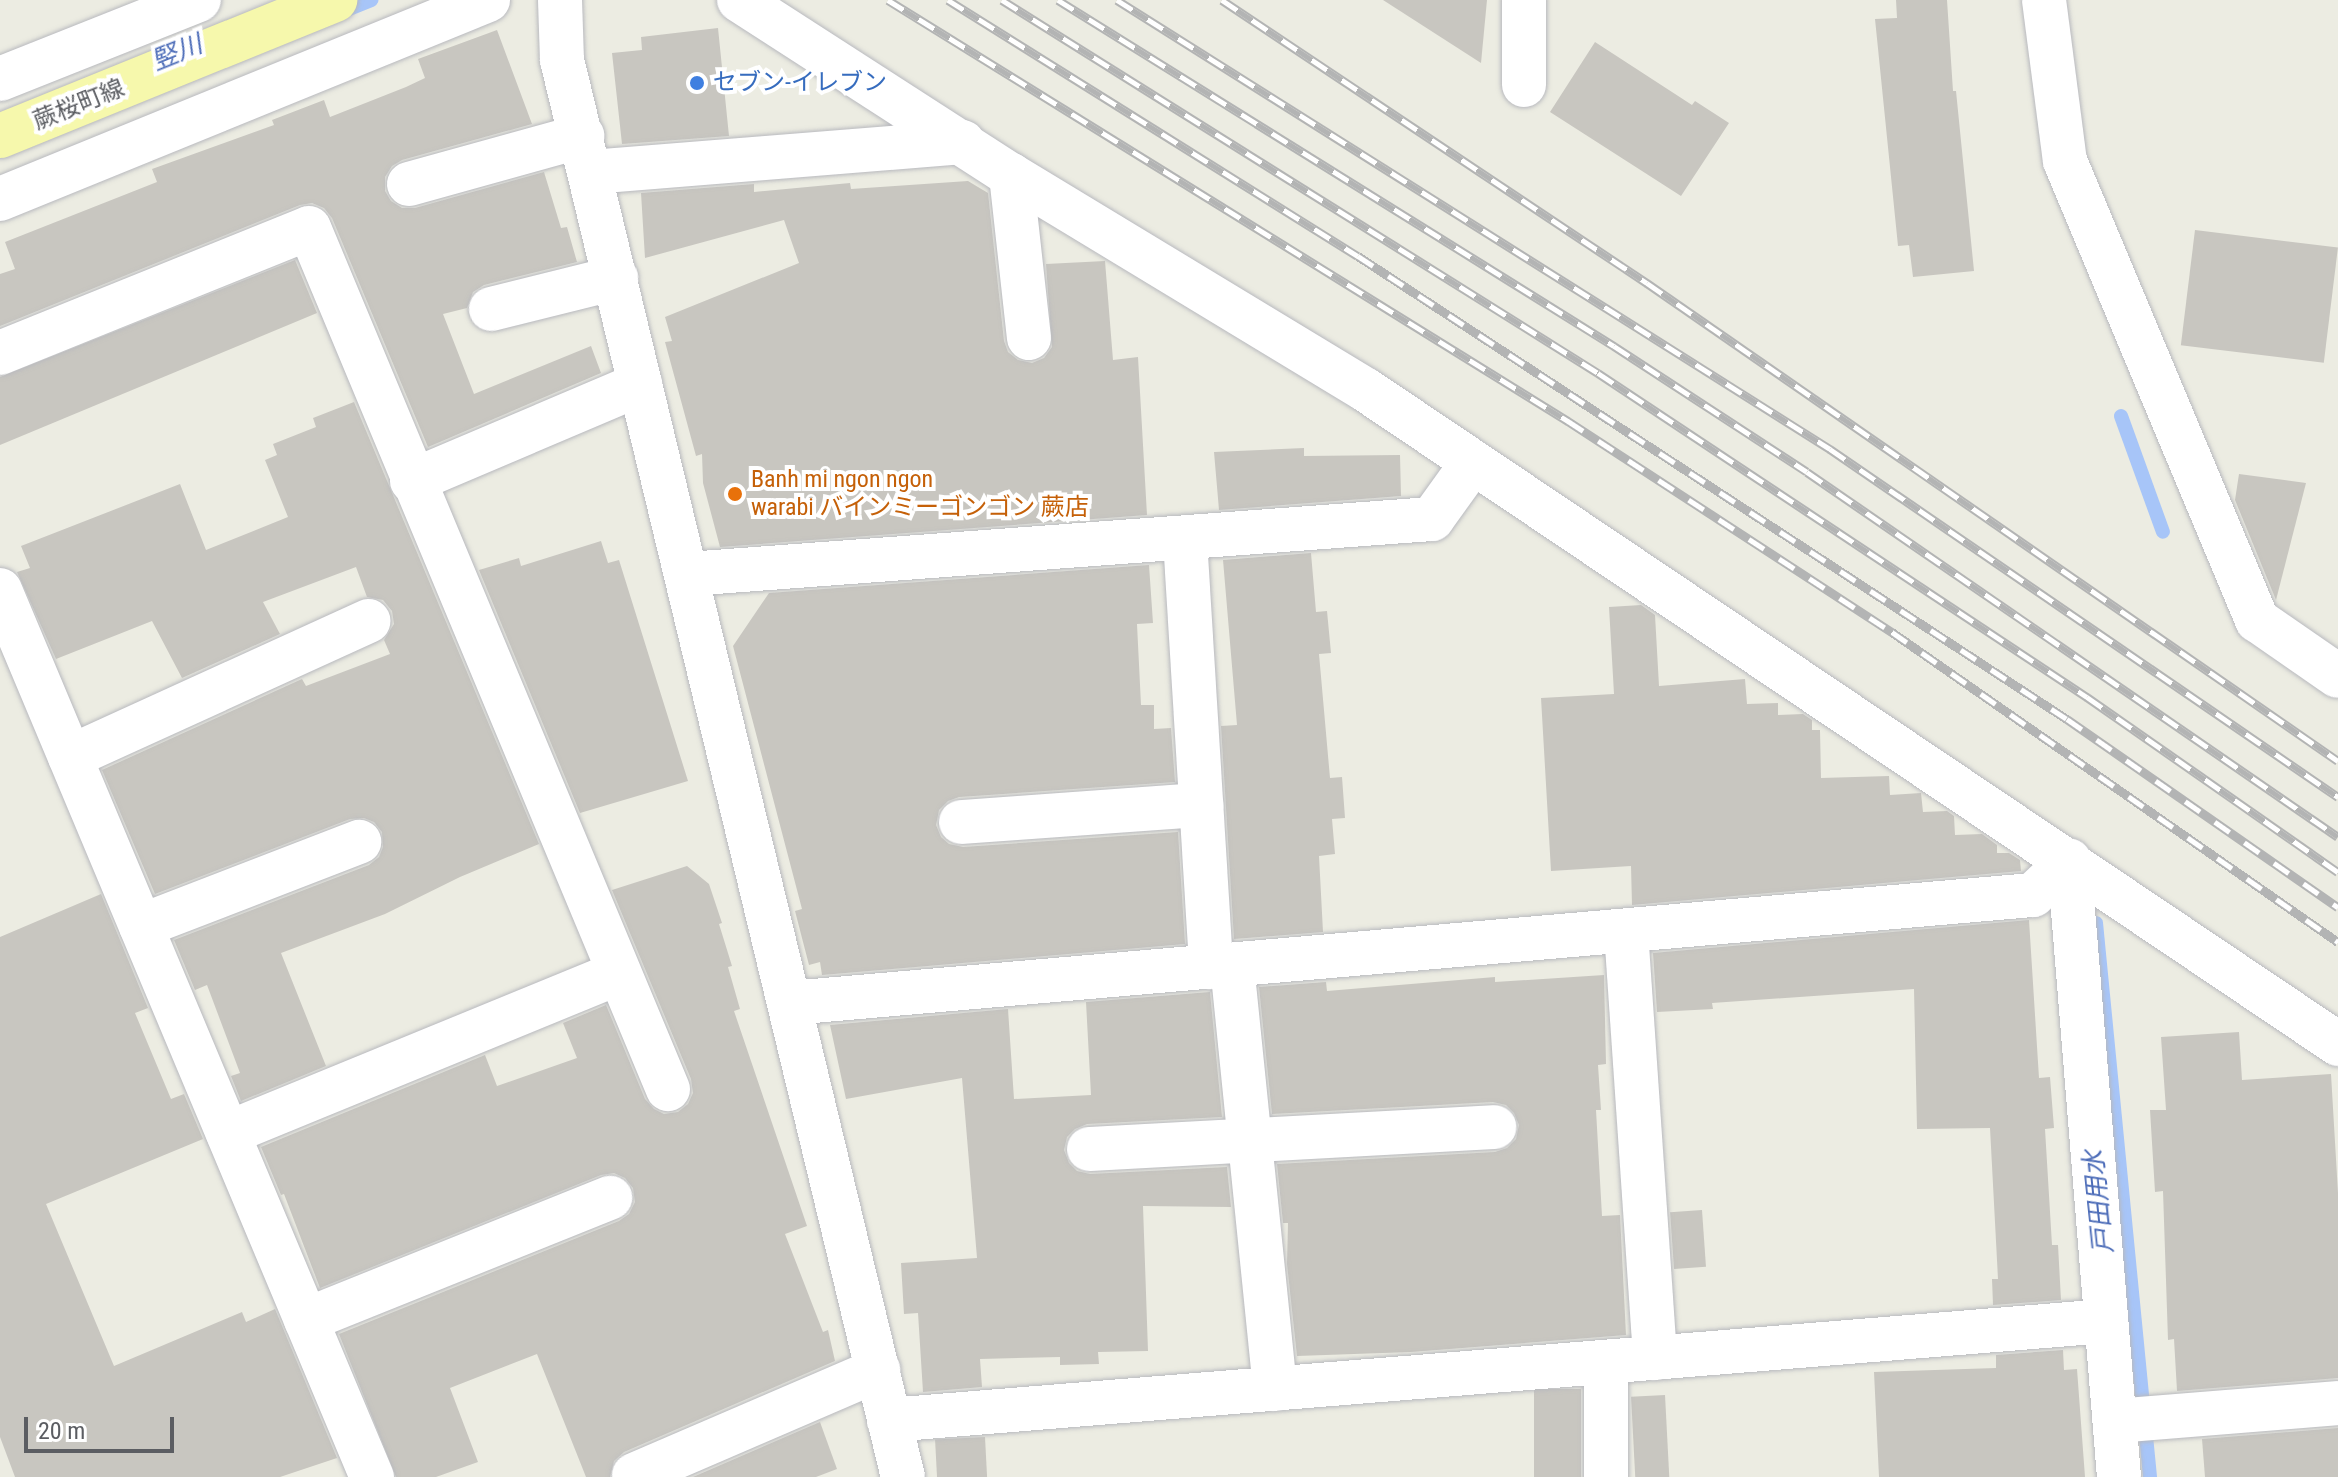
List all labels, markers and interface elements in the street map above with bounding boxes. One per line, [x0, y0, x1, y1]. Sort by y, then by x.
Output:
water label: 竪川 [147, 29, 207, 77]
place label: セブン-イレブン [713, 69, 887, 97]
street label: 蕨桜町線 [29, 74, 129, 136]
marker: セブン-イレブン [688, 74, 706, 92]
place label: Banh mi ngon ngon warabi バインミーゴンゴン 蕨店 [751, 466, 1089, 522]
marker: Banh mi ngon ngon warabi バインミーゴンゴン 蕨店 [726, 485, 744, 503]
water label: 戸田用水 [2078, 1149, 2120, 1255]
scale bar [28, 1401, 178, 1451]
text: 20 m [38, 1417, 85, 1445]

